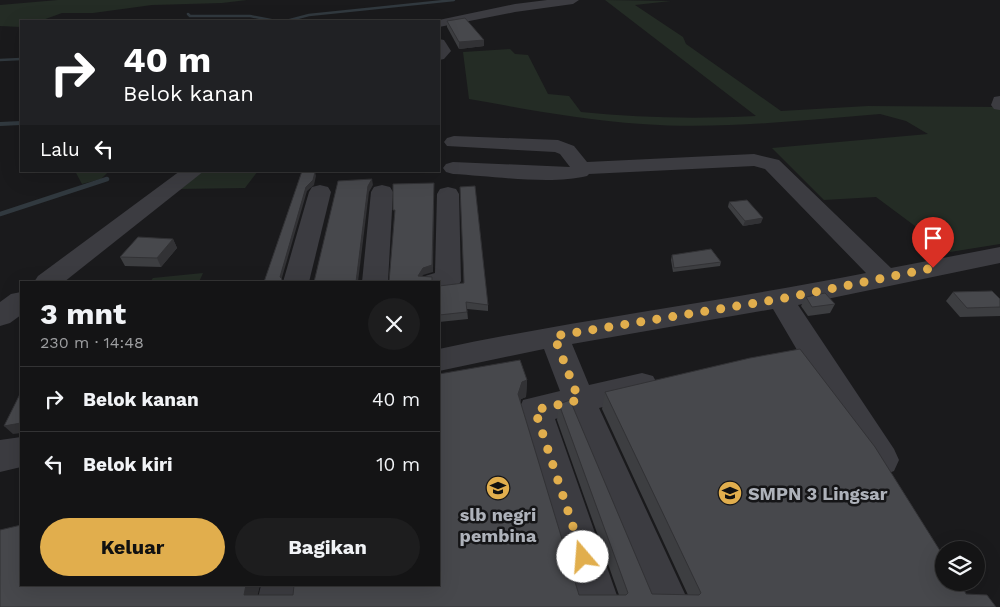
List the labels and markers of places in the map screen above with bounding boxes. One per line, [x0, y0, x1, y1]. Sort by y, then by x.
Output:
pin [912, 217, 954, 268]
school or university icon: slb negri pembina [485, 475, 511, 501]
school or university icon: SMPN 3 Lingsar [717, 480, 743, 506]
place label: SMPN 3 Lingsar [748, 483, 888, 504]
place label: slb negri pembina [460, 504, 537, 546]

